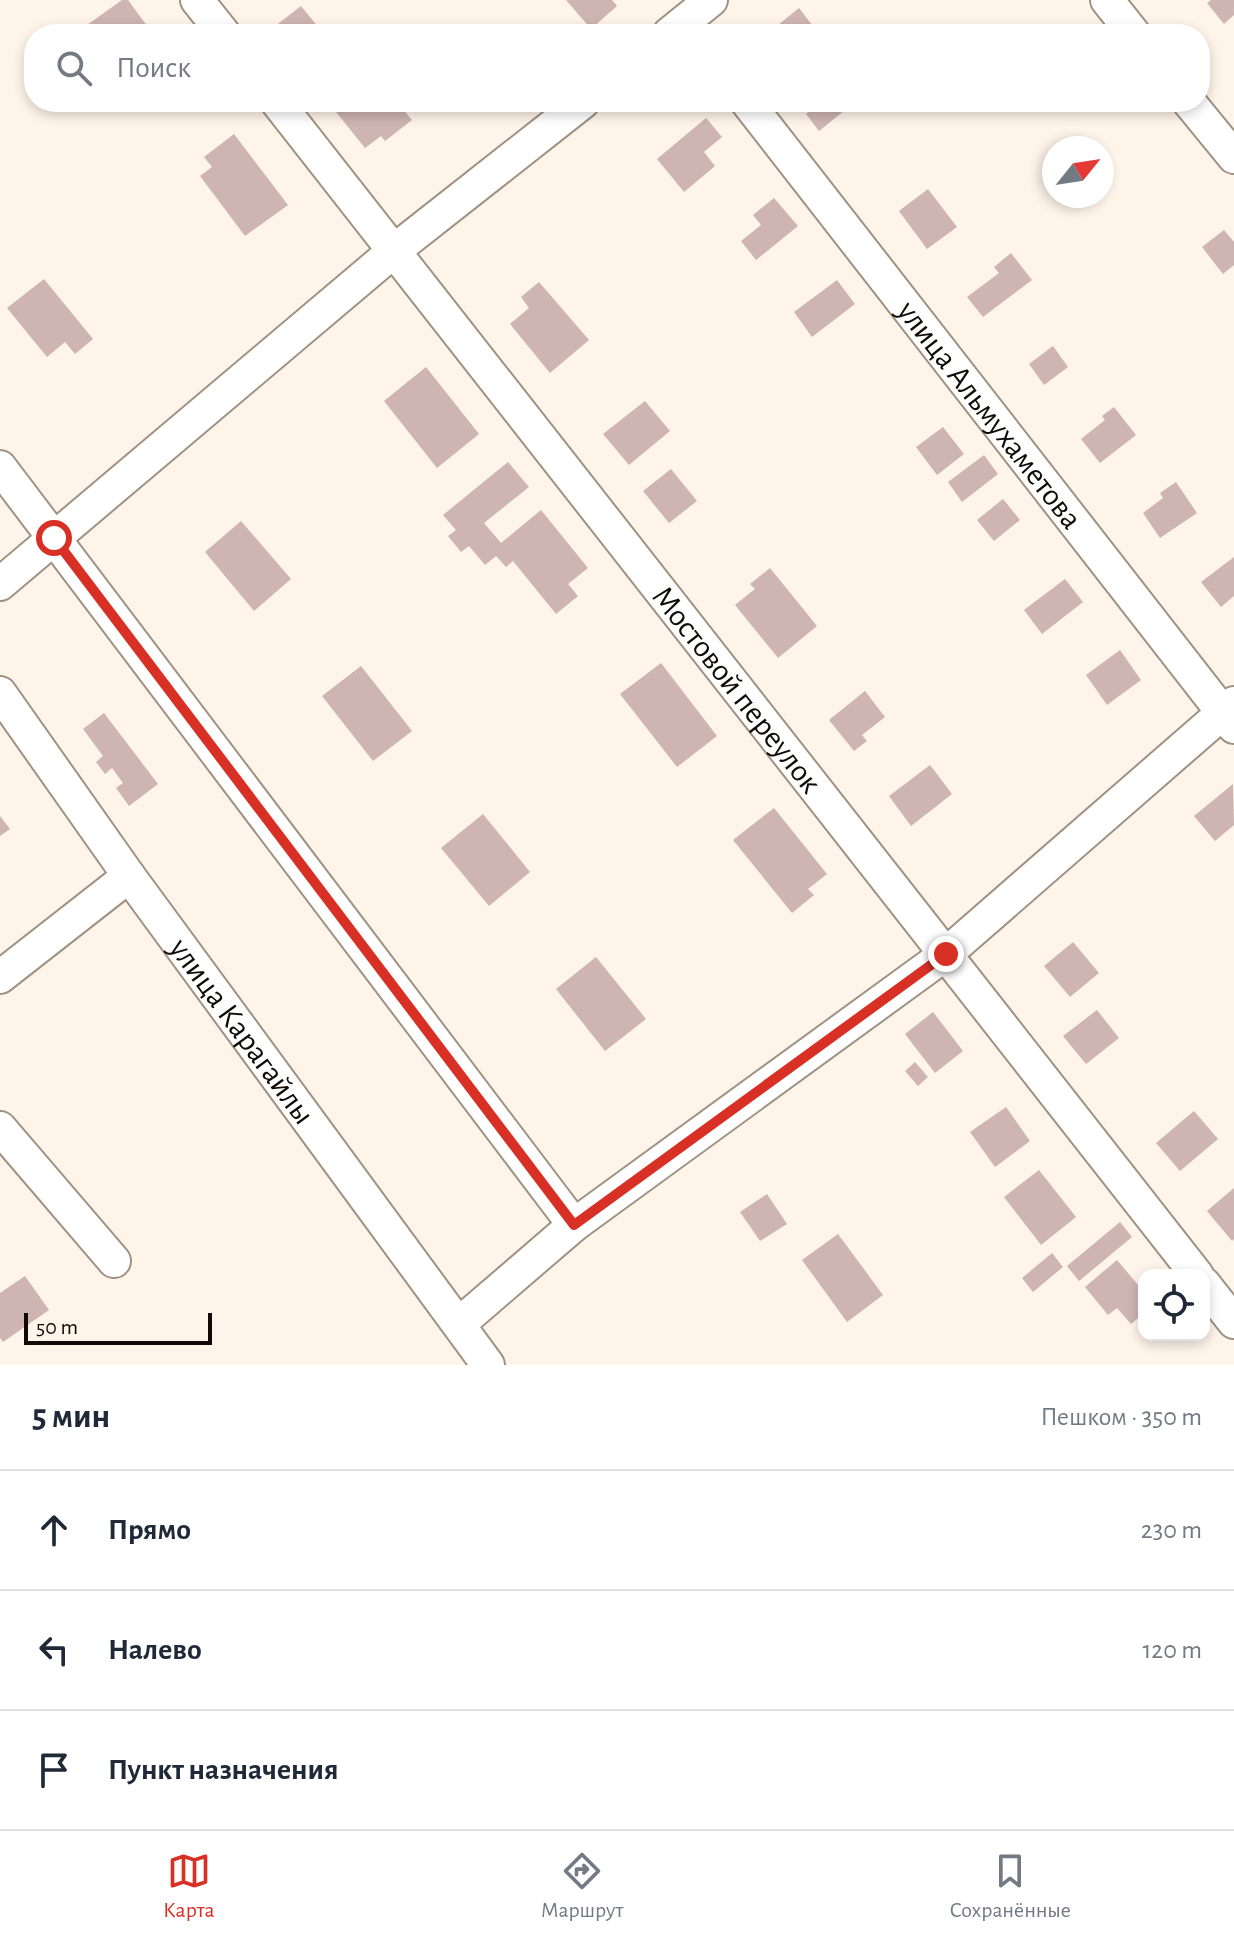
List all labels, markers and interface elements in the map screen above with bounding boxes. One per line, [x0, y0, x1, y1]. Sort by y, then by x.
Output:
search box [24, 24, 1210, 112]
icon: search [52, 46, 96, 90]
text: Поиск [116, 53, 191, 83]
north arrow [1042, 136, 1114, 208]
street label: улица Альмухаметова [891, 294, 1088, 535]
route start [36, 520, 72, 556]
street label: Мостовой переулок [646, 580, 827, 799]
street label: улица Карагайлы [163, 932, 320, 1130]
route end [928, 936, 964, 972]
map controls [1138, 1269, 1210, 1341]
button: locate [1138, 1269, 1210, 1341]
scale bar [24, 1309, 212, 1345]
text: 50 m [36, 1316, 78, 1338]
text: 5 мин [32, 1400, 110, 1434]
text: Пешком · 350 m [1040, 1404, 1202, 1430]
icon: ahead [32, 1508, 76, 1552]
text: Прямо [108, 1515, 191, 1545]
text: 230 m [1141, 1517, 1202, 1543]
icon: left [32, 1628, 76, 1672]
text: Налево [108, 1635, 202, 1665]
text: 120 m [1142, 1637, 1202, 1663]
icon: arrive [32, 1748, 76, 1792]
text: Пункт назначения [108, 1755, 339, 1785]
tab: Карта [163, 1849, 215, 1923]
tab: Маршрут [541, 1849, 623, 1923]
tab: Сохранённые [949, 1849, 1071, 1923]

